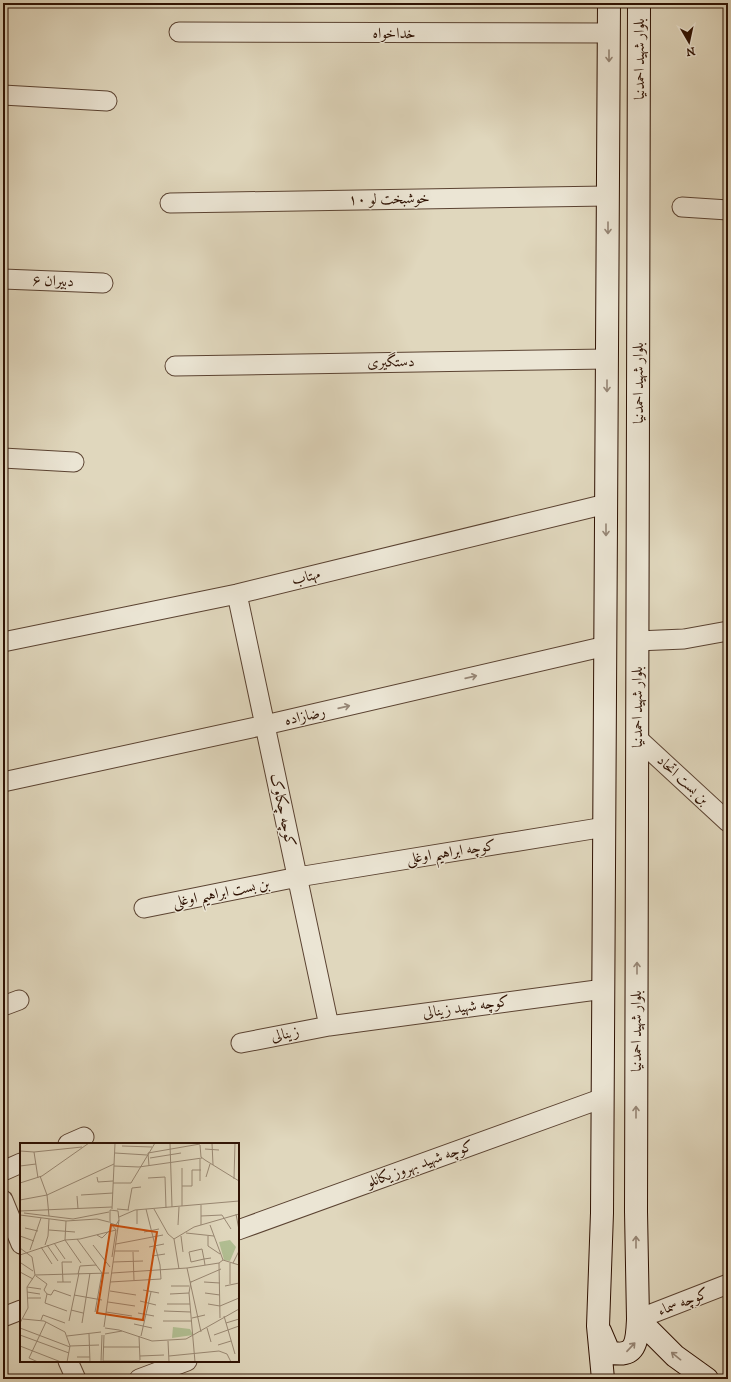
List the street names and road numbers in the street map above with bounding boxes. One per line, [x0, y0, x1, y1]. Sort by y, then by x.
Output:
street label: بلوار شهید احمدنیا [630, 18, 649, 100]
street label: خداخواه [372, 24, 416, 43]
street label: خوشبخت لو ۱۰ [348, 189, 430, 209]
street label: دبیران ۶ [32, 271, 74, 291]
street label: بلوار شهید احمدنیا [629, 342, 648, 424]
street label: دستگیری [367, 351, 415, 372]
street label: مهتاب [290, 564, 323, 590]
street label: بلوار شهید احمدنیا [628, 666, 647, 748]
street label: رضازاده [283, 702, 327, 730]
street label: بن بست اتحاد [653, 751, 713, 809]
street label: کوچه چکاوک [265, 771, 300, 849]
street label: کوچه ابراهیم اوغلی [405, 836, 498, 873]
street label: بن بست ابراهیم اوغلی [171, 874, 272, 917]
street label: بلوار شهید احمدنیا [627, 990, 646, 1072]
street label: کوچه شهید زینالی [421, 992, 511, 1023]
street label: زینالی [269, 1022, 301, 1046]
street label: کوچه شهید بهروز یکانلو [362, 1136, 476, 1194]
street label: کوچه سماء [655, 1284, 711, 1321]

